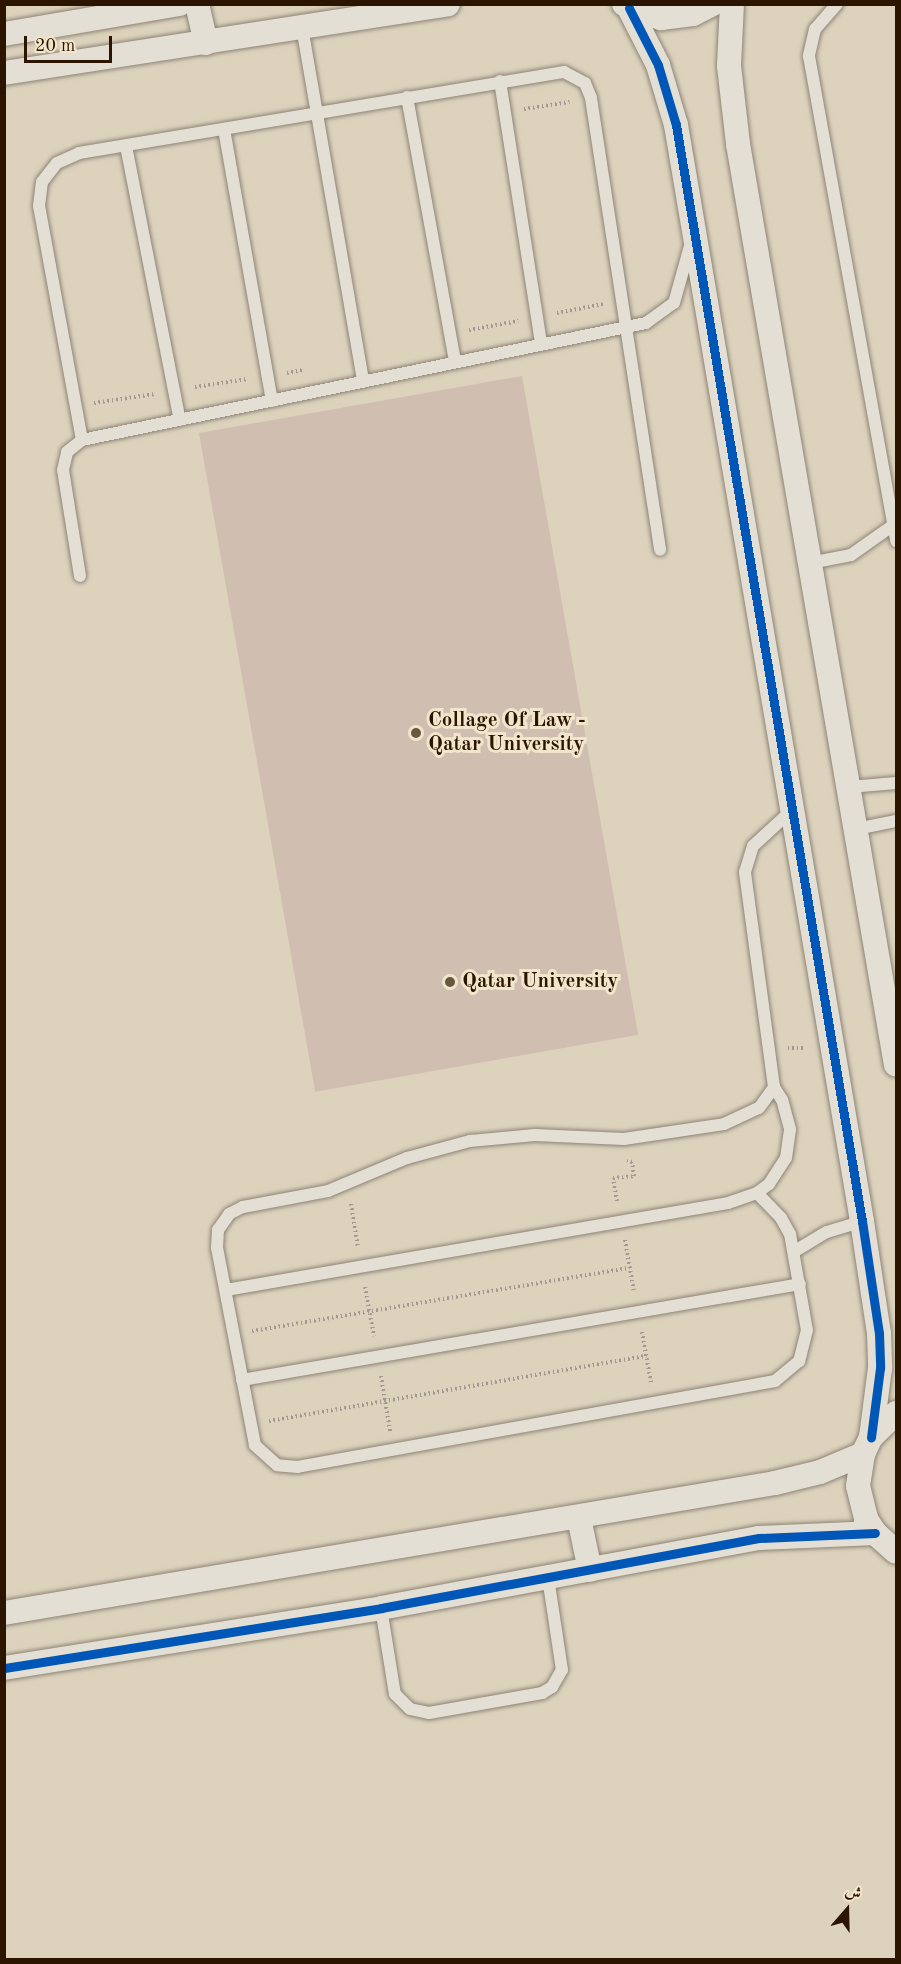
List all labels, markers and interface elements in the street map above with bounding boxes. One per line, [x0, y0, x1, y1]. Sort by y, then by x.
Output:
scale bar [27, 24, 116, 62]
text: 20 m [35, 37, 75, 55]
place label: Collage Of Law - Qatar University [428, 708, 586, 758]
marker: Collage Of Law - Qatar University [409, 726, 423, 740]
place label: Qatar University [462, 969, 618, 995]
marker: Qatar University [443, 975, 457, 989]
north arrow [817, 1880, 877, 1940]
text: ش [843, 1883, 863, 1903]

